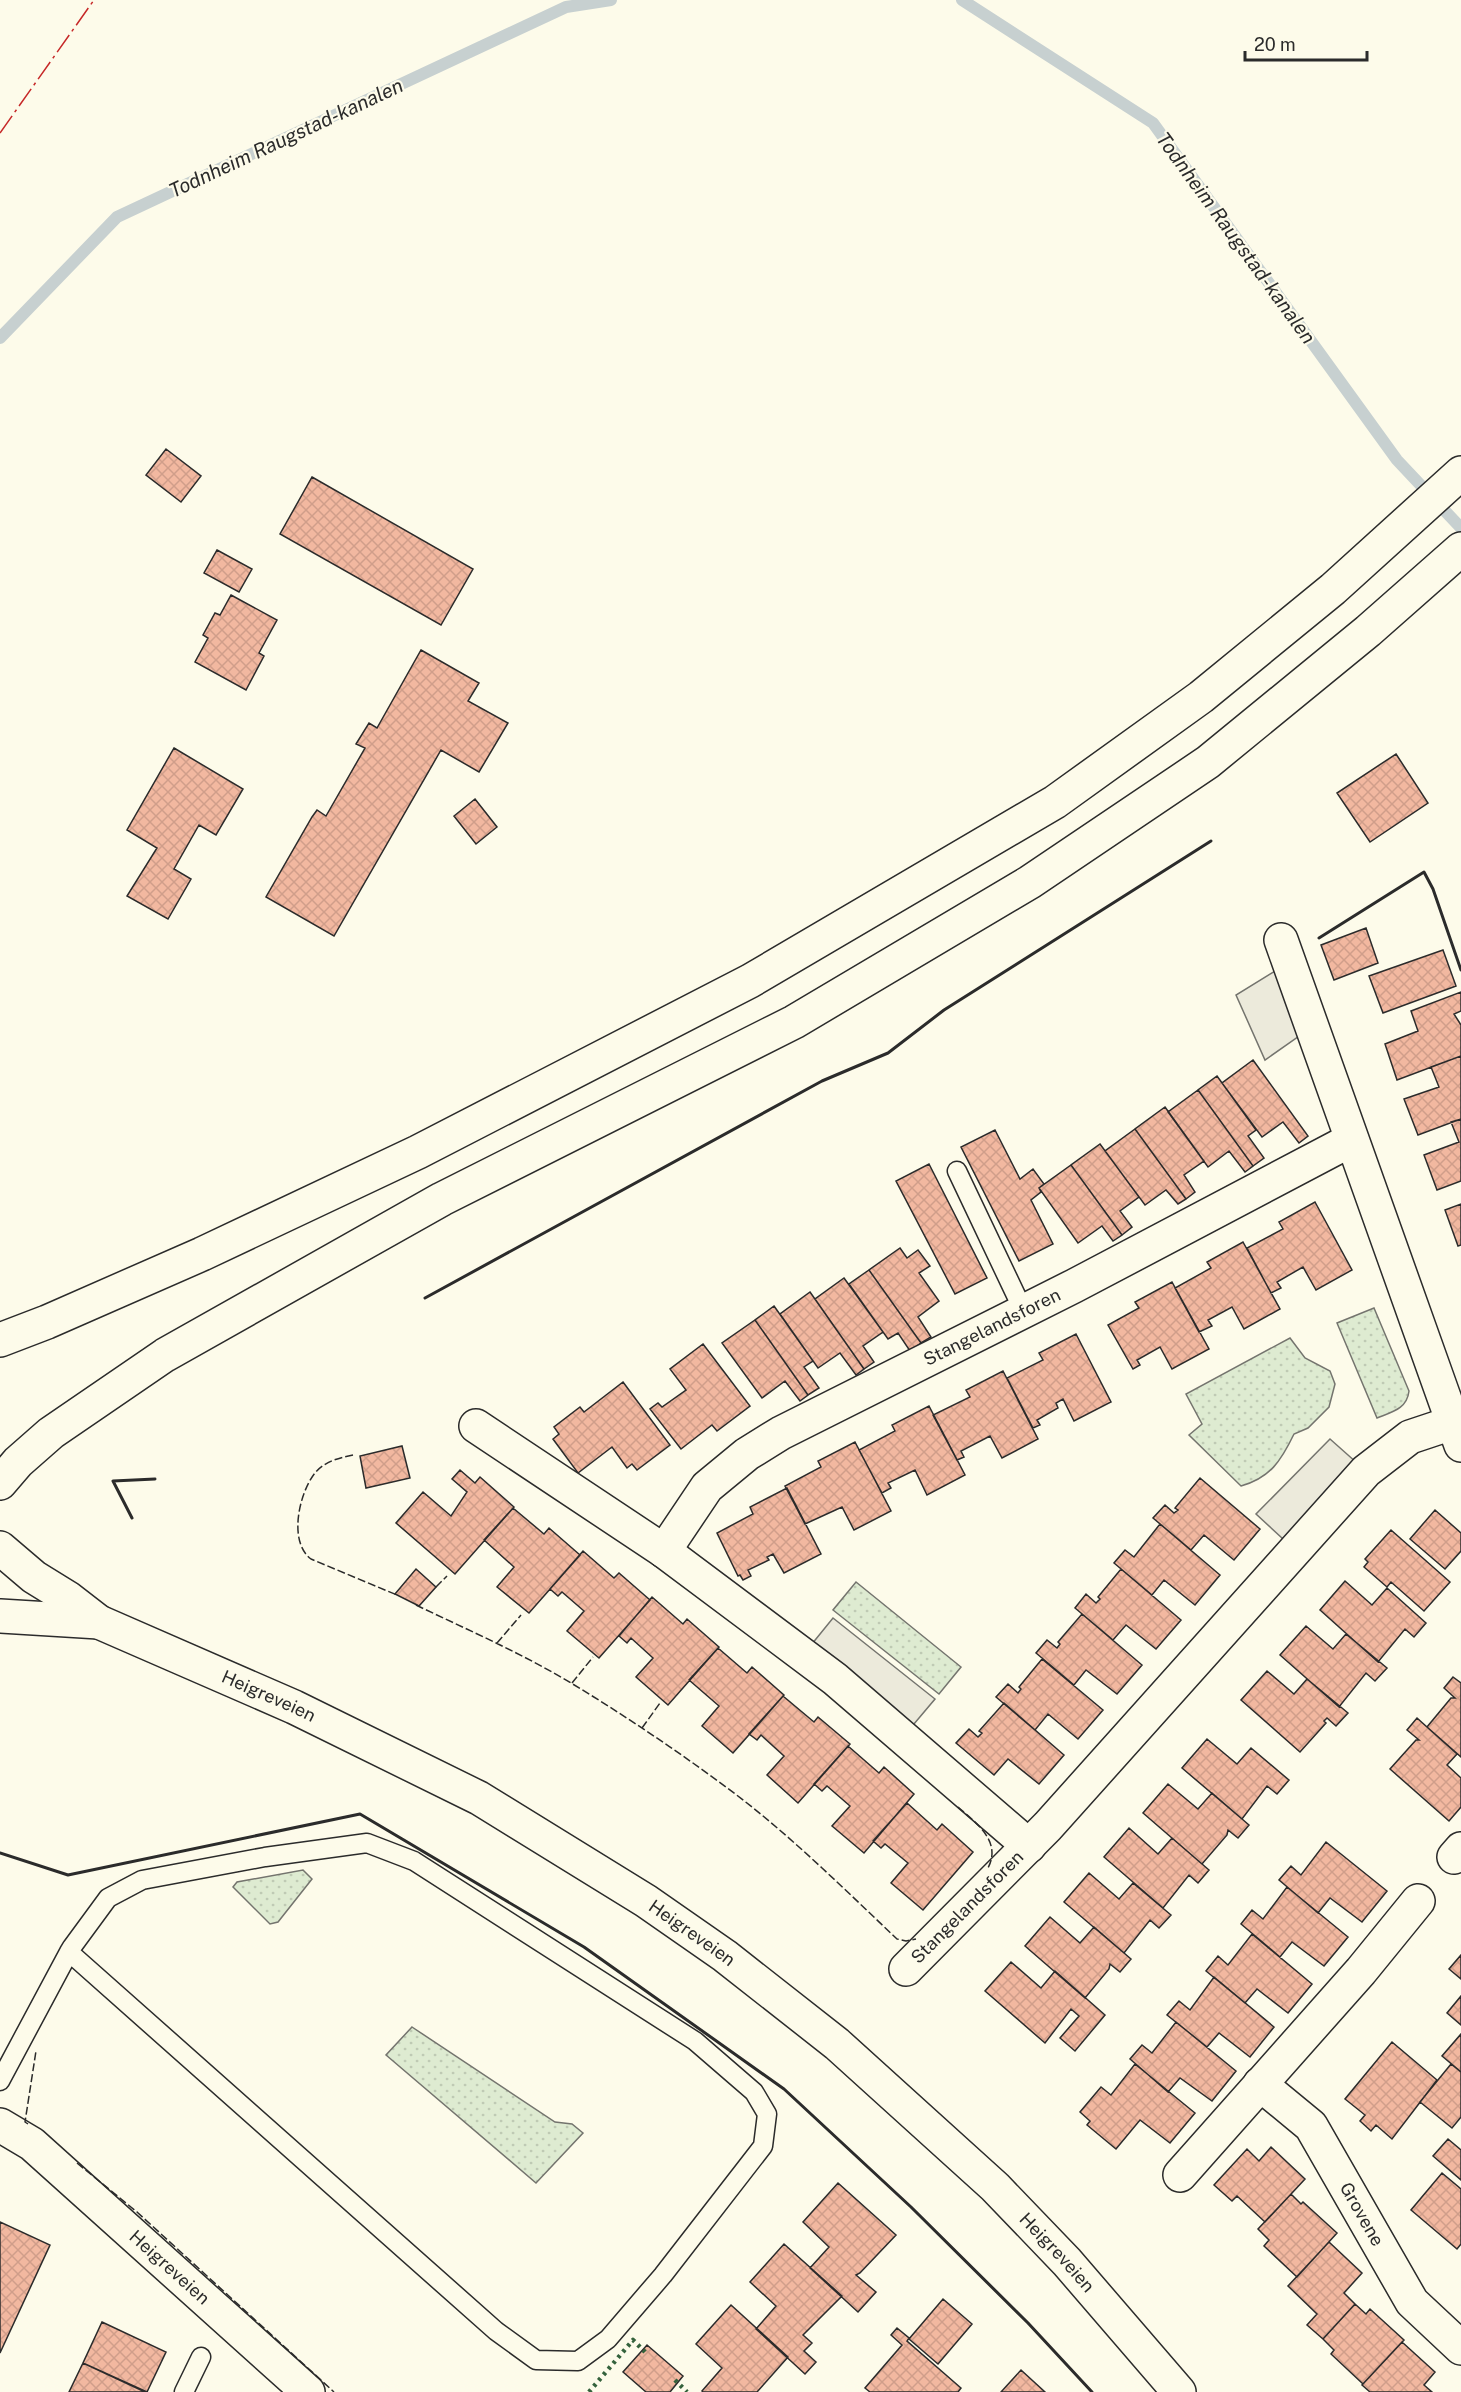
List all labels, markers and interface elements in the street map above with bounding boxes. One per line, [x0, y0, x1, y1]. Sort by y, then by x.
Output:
scale bar [1245, 24, 1366, 62]
text: 20 m [1254, 34, 1296, 55]
water label: Todnheim Raugstad-kanalen [165, 73, 407, 203]
water label: Todnheim Raugstad-kanalen [1151, 128, 1321, 348]
street label: Stangelandsforen [920, 1284, 1064, 1370]
street label: Heigreveien [219, 1666, 319, 1726]
street label: Stangelandsforen [906, 1846, 1027, 1968]
street label: Heigreveien [645, 1895, 740, 1970]
street label: Grovene [1336, 2179, 1389, 2250]
street label: Heigreveien [1015, 2208, 1099, 2296]
street label: Heigreveien [125, 2226, 214, 2309]

